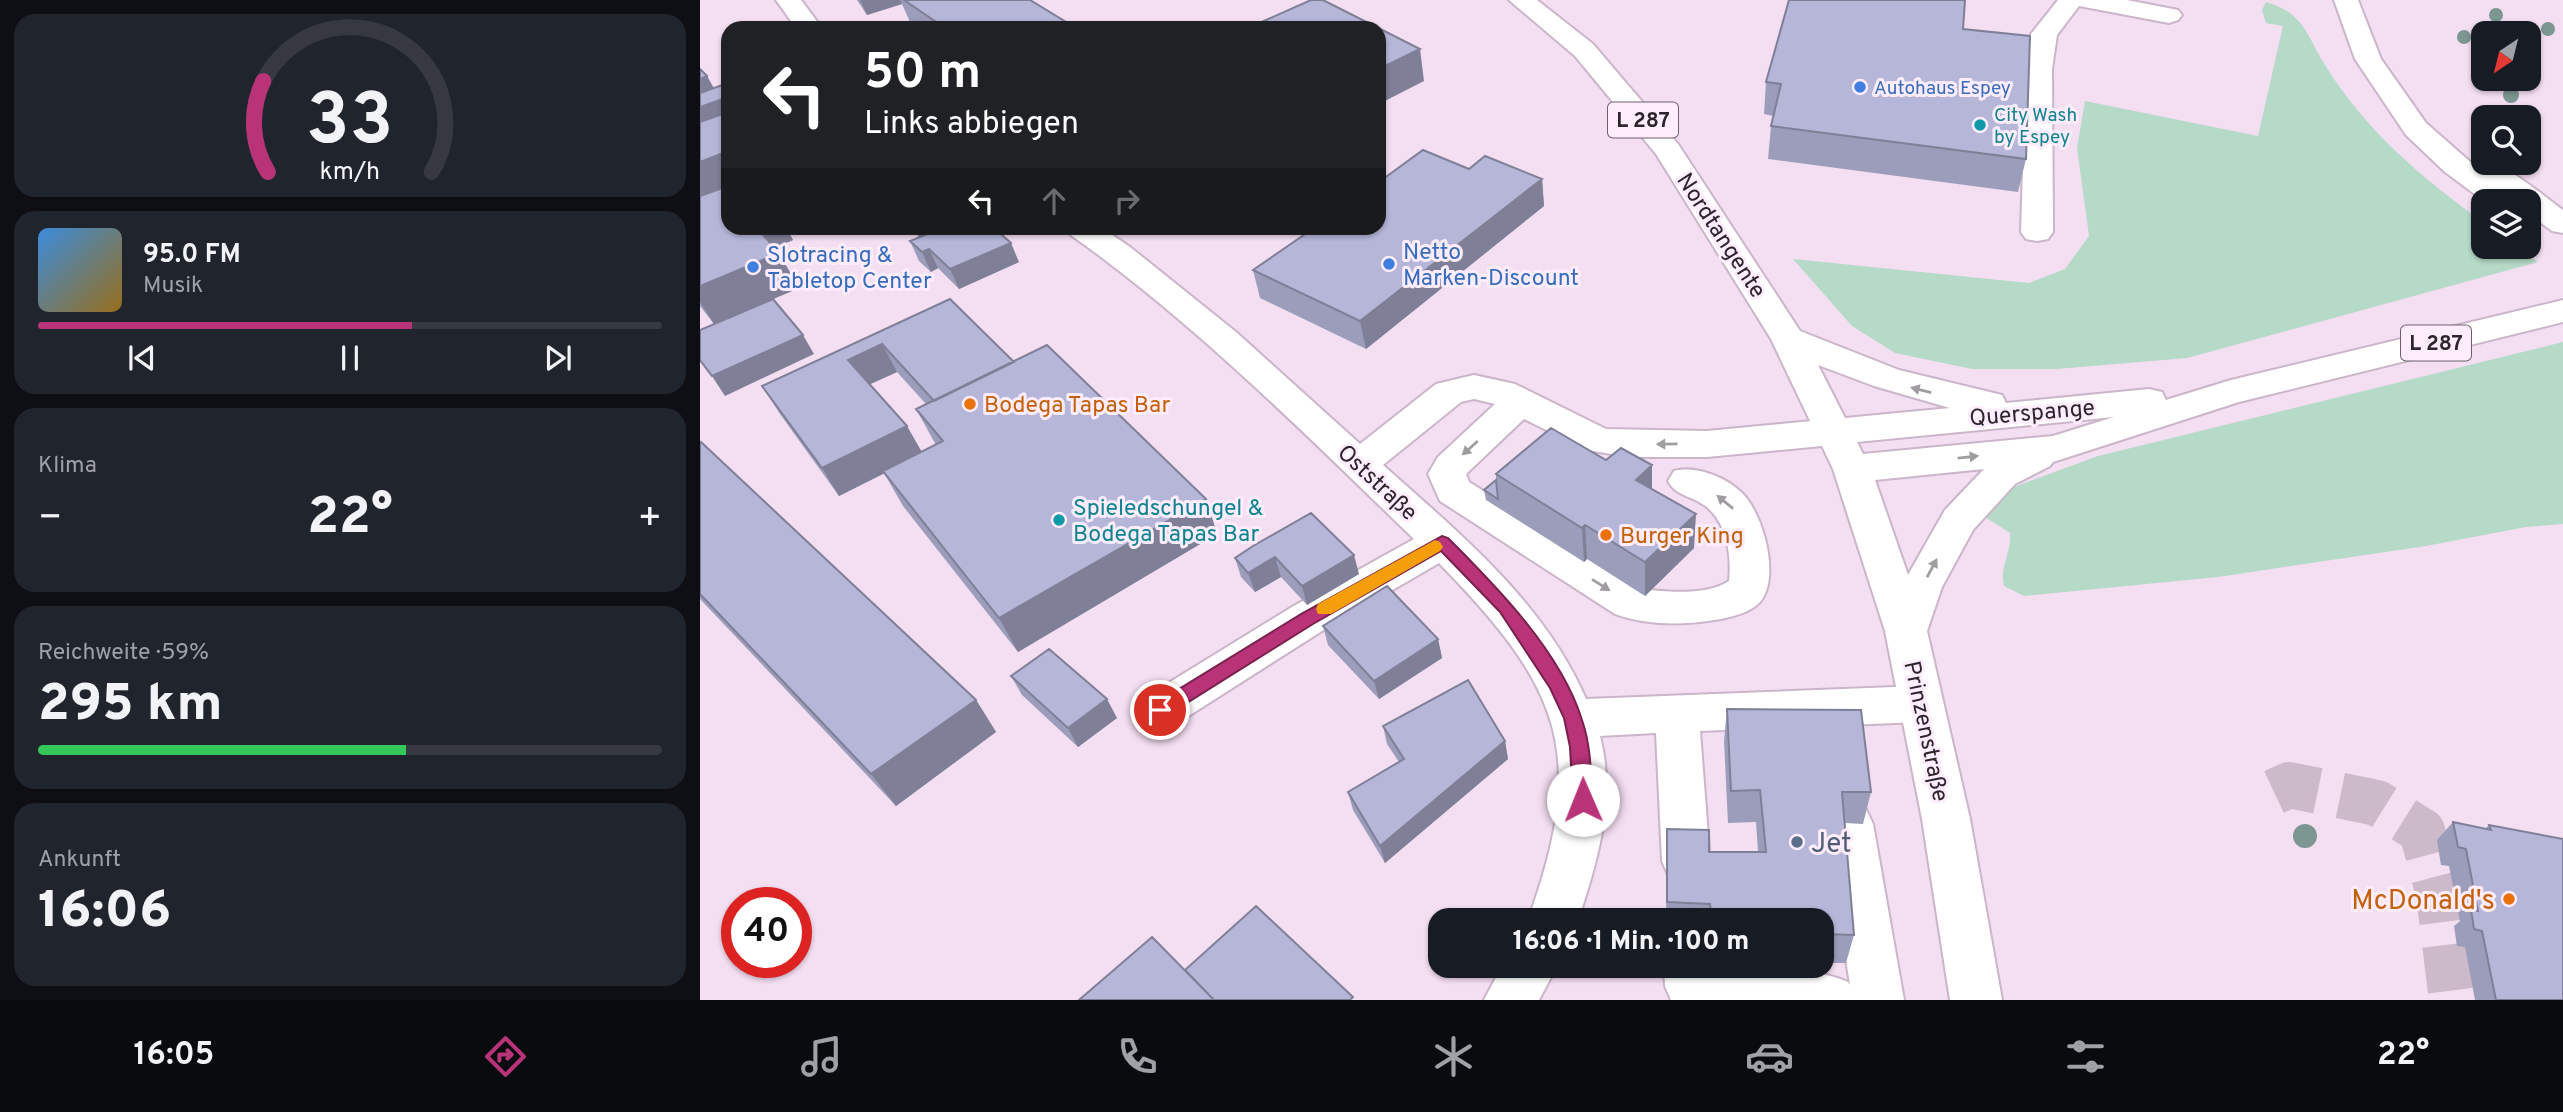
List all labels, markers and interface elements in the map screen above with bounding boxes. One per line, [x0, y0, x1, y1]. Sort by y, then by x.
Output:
north arrow [2471, 21, 2541, 91]
map controls [2471, 21, 2541, 259]
text: 50 m [864, 44, 981, 106]
icon: left [749, 49, 840, 140]
place label: Autohaus Espey [1874, 77, 2011, 101]
text: 33 [306, 78, 394, 170]
marker: Autohaus Espey [1852, 79, 1868, 95]
road number: L 287 [1608, 102, 1678, 138]
place label: City Wash by Espey [1994, 104, 2077, 150]
text: Links abbiegen [864, 105, 1079, 145]
button: search [2471, 105, 2541, 175]
marker: City Wash by Espey [1972, 117, 1988, 133]
text: km/h [320, 156, 380, 188]
street label: Nordtangente [1669, 168, 1771, 304]
icon: left [962, 182, 1000, 220]
icon: ahead [1035, 182, 1073, 220]
icon: right [1108, 182, 1146, 220]
button: layers [2471, 189, 2541, 259]
text: 95.0 FM [143, 239, 241, 272]
place label: Netto Marken-Discount [1403, 239, 1579, 294]
place label: Slotracing & Tabletop Center [767, 242, 932, 297]
marker: Netto Marken-Discount [1381, 256, 1397, 272]
marker: Slotracing & Tabletop Center [745, 259, 761, 275]
text: Musik [143, 272, 203, 301]
road number: L 287 [2401, 326, 2471, 360]
icon: previous [123, 339, 161, 377]
icon: pause [331, 339, 369, 377]
icon: next [539, 339, 577, 377]
one-way arrow [1910, 384, 1932, 395]
place label: Bodega Tapas Bar [984, 392, 1171, 421]
street label: Querspange [1968, 395, 2096, 434]
marker: Bodega Tapas Bar [962, 396, 978, 412]
one-way arrow [1656, 438, 1678, 450]
street label: Oststraße [1330, 439, 1422, 528]
one-way arrow [1461, 439, 1478, 455]
text: Klima [38, 452, 97, 481]
one-way arrow [1958, 452, 1980, 463]
text: 22° [307, 486, 393, 552]
text: − [38, 495, 63, 544]
text: + [637, 495, 662, 544]
place label: Spieledschungel & Bodega Tapas Bar [1073, 495, 1264, 550]
one-way arrow [1716, 495, 1734, 510]
marker: Spieledschungel & Bodega Tapas Bar [1051, 512, 1067, 528]
place label: Burger King [1620, 523, 1744, 552]
marker: Burger King [1598, 527, 1614, 543]
one-way arrow [1926, 558, 1938, 577]
one-way arrow [1591, 578, 1610, 591]
text: Reichweite · 59% [38, 639, 209, 668]
street label: Prinzenstraße [1896, 659, 1954, 804]
text: 295 km [38, 673, 222, 739]
pin [1130, 680, 1190, 740]
icon: arrive [1141, 691, 1179, 729]
position arrow [1546, 763, 1620, 837]
place label: Jet [1811, 827, 1852, 863]
marker: Jet [1789, 834, 1805, 850]
text: Ankunft [38, 846, 121, 875]
text: 16:06 [38, 880, 171, 946]
place label: McDonald's [2351, 884, 2495, 920]
speed limit sign: 40 [721, 887, 812, 978]
marker: McDonald's [2501, 891, 2517, 907]
text: 16:06 · 1 Min. · 100 m [1513, 926, 1749, 959]
icon: directions [481, 1032, 530, 1081]
icon: music [797, 1032, 846, 1081]
icon: phone [1113, 1032, 1162, 1081]
icon: climate [1429, 1032, 1478, 1081]
icon: car [1745, 1032, 1794, 1081]
icon: filters [2061, 1032, 2110, 1081]
text: 16:05 [133, 1036, 214, 1076]
text: 22° [2377, 1036, 2429, 1076]

